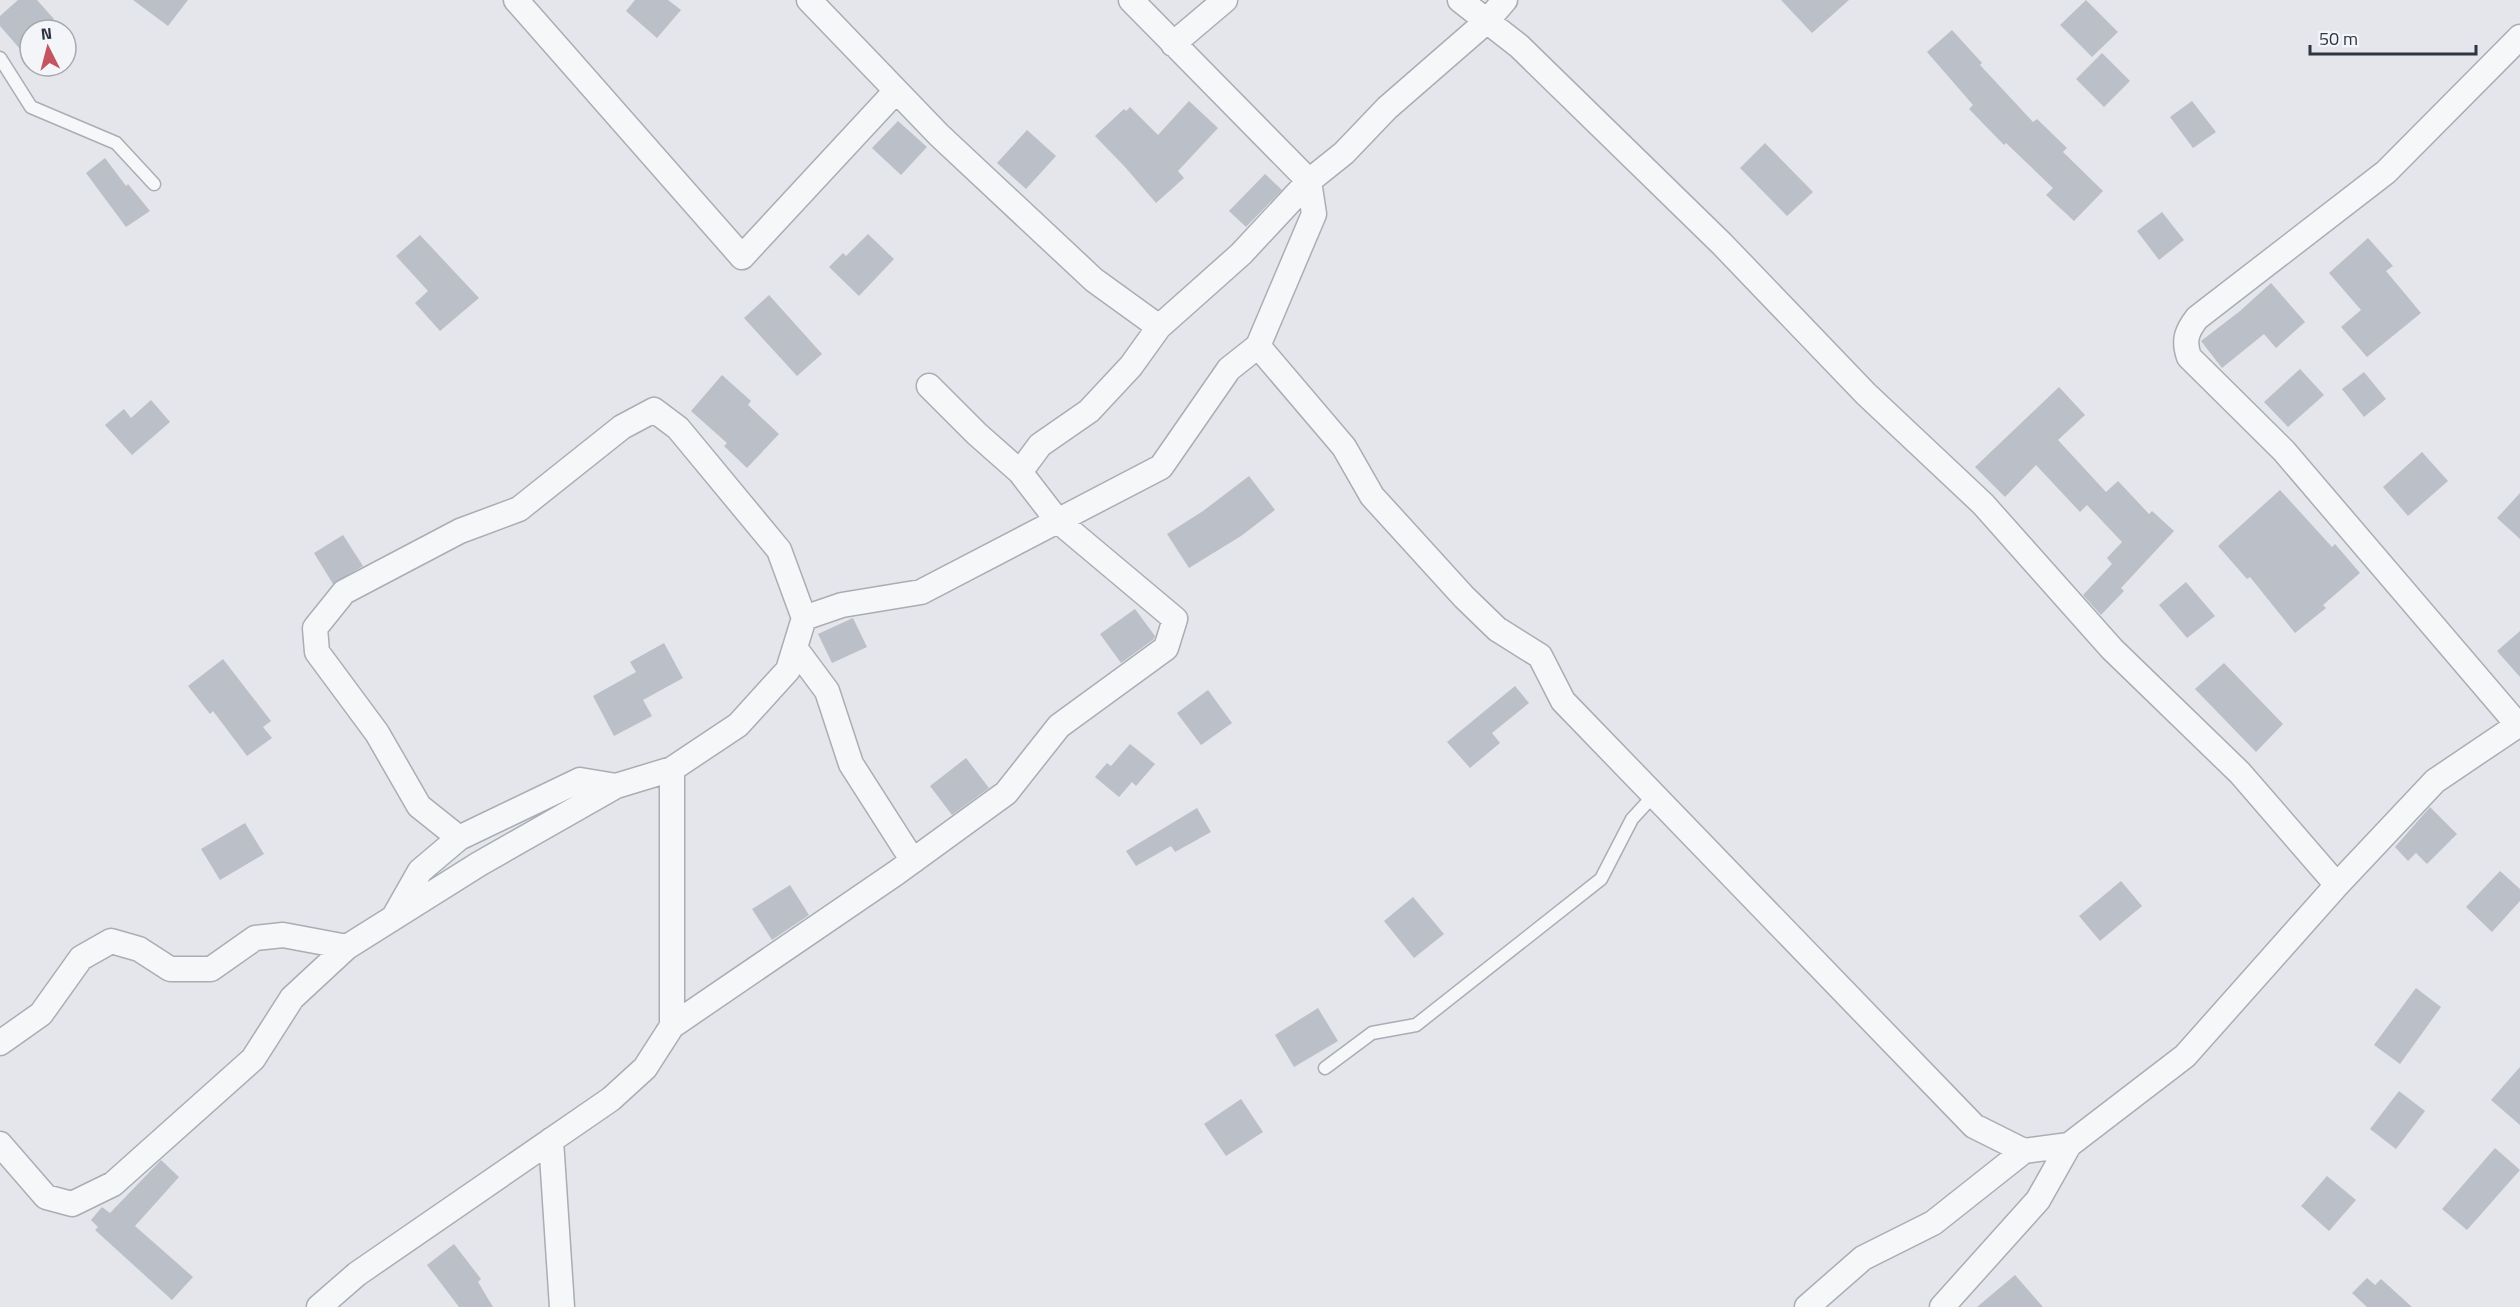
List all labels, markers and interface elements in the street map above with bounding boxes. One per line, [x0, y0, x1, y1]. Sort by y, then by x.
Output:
north arrow [18, 18, 78, 78]
scale bar [2310, 18, 2476, 56]
text: N [40, 21, 53, 46]
text: 50 m [2319, 25, 2358, 52]

